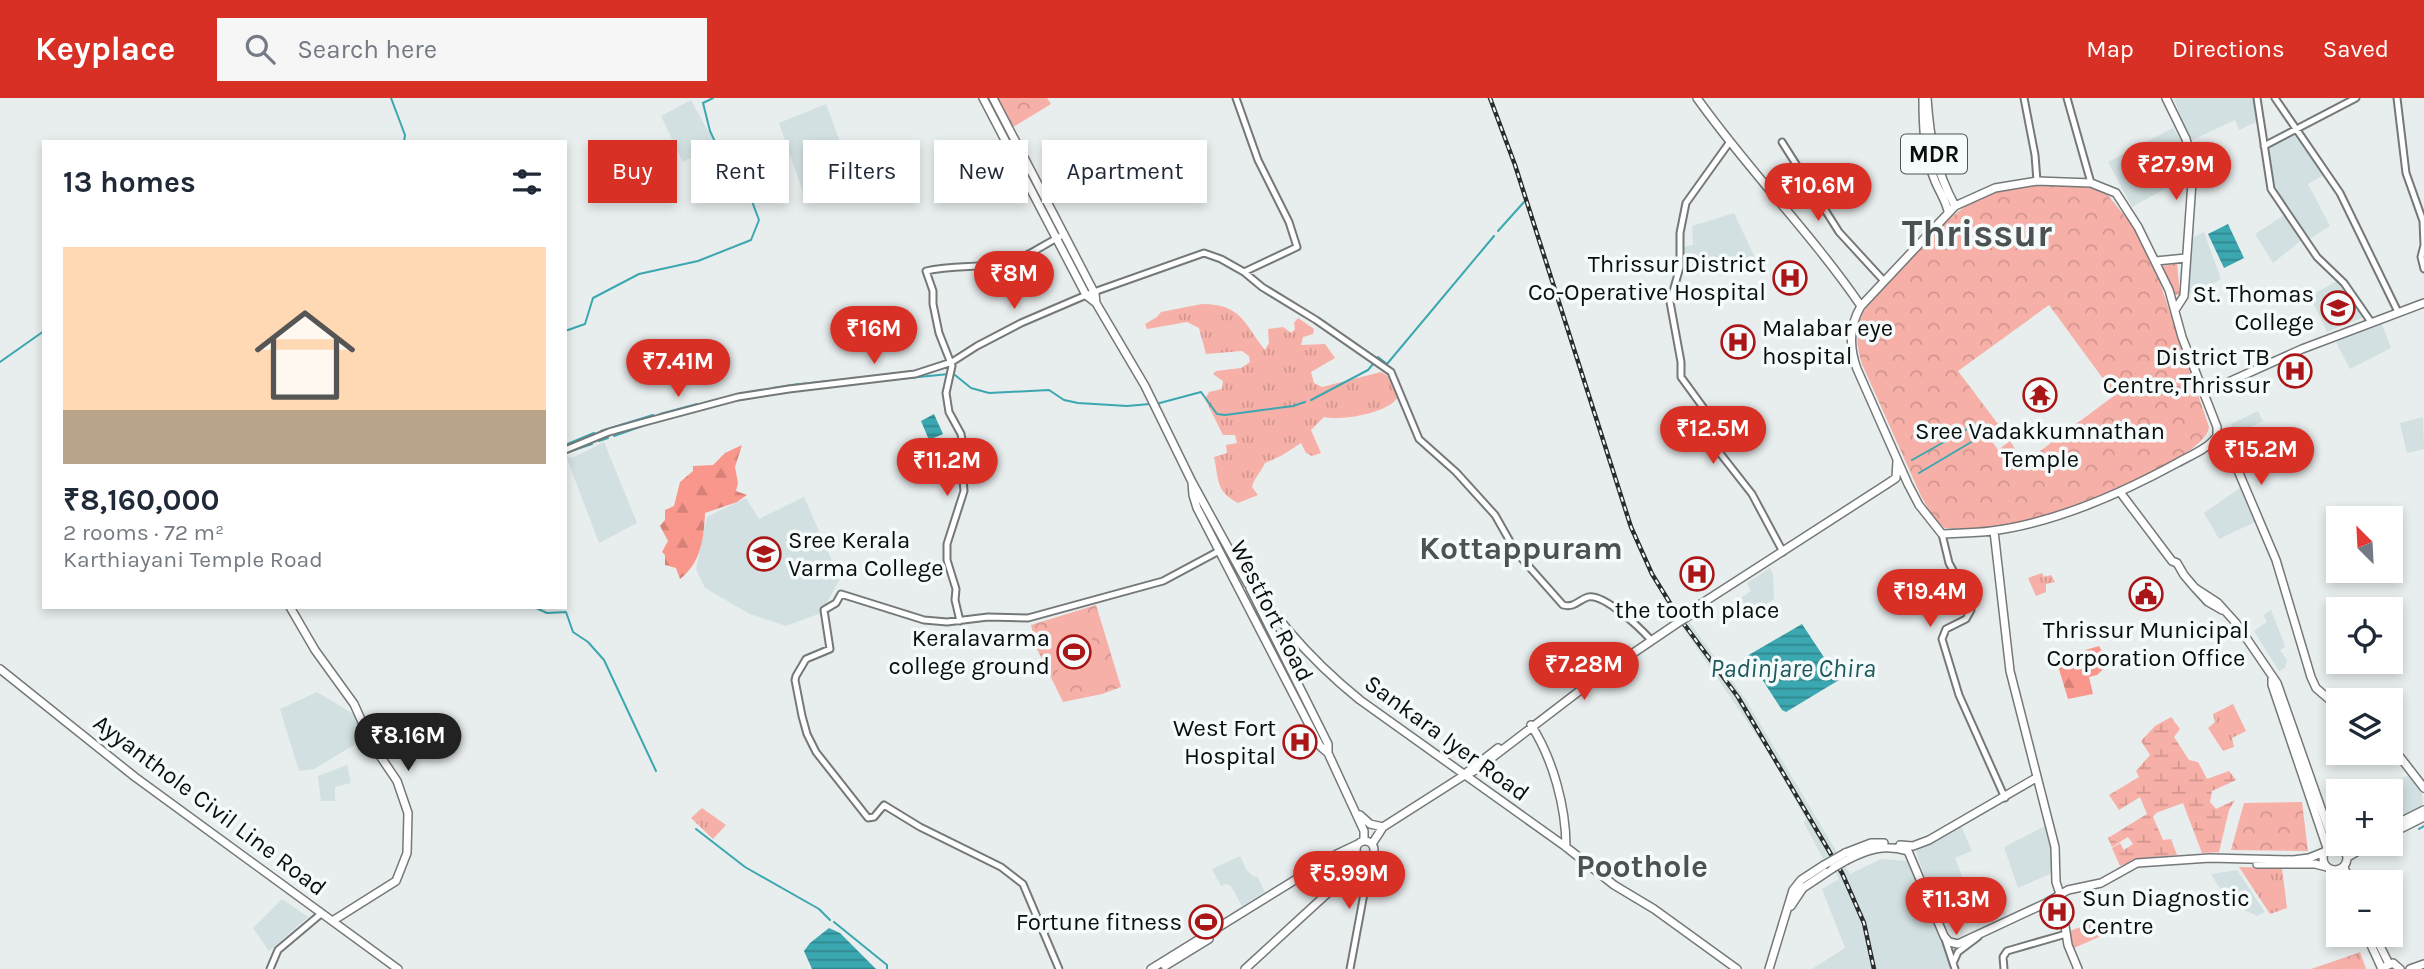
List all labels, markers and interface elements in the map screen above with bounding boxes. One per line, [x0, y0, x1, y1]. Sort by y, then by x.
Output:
search box [217, 18, 707, 81]
text: Keyplace [35, 30, 175, 68]
icon: search [241, 30, 279, 68]
text: Search here [297, 34, 437, 65]
text: Map [2086, 35, 2134, 63]
text: Directions [2172, 35, 2285, 63]
text: Saved [2323, 35, 2389, 63]
road number: MDR [1901, 134, 1967, 174]
chip: Buy [588, 140, 677, 203]
chip: Rent [691, 140, 789, 203]
chip: Filters [803, 140, 920, 203]
chip: New [934, 140, 1028, 203]
chip: Apartment [1042, 140, 1207, 203]
pin: ₹27.9M [2119, 142, 2233, 202]
text: ₹27.9M [2137, 151, 2215, 178]
icon: filters [508, 163, 546, 201]
text: 13 homes [63, 164, 196, 200]
pin: ₹10.6M [1761, 164, 1875, 223]
text: ₹10.6M [1781, 172, 1855, 199]
district label: Thrissur [1902, 211, 2052, 256]
place label: Thrissur District Co-Operative Hospital [1528, 250, 1766, 306]
pin: ₹8M [980, 252, 1048, 311]
hospital icon: Thrissur District Co-Operative Hospital [1771, 259, 1809, 297]
text: ₹8M [990, 260, 1038, 287]
place label: St. Thomas College [2193, 280, 2314, 336]
school or university icon: St. Thomas College [2319, 289, 2357, 327]
icon: home [242, 292, 368, 418]
pin: ₹16M [833, 306, 915, 366]
place label: Malabar eye hospital [1762, 314, 1893, 370]
text: ₹16M [846, 315, 902, 342]
hospital icon: Malabar eye hospital [1719, 323, 1757, 361]
pin: ₹7.41M [621, 340, 735, 399]
place label: District TB Centre,Thrissur [2103, 343, 2270, 399]
text: ₹7.41M [642, 348, 714, 375]
hospital icon: District TB Centre,Thrissur [2276, 352, 2314, 390]
temple icon: Sree Vadakkumnathan Temple [2021, 376, 2059, 414]
pin: ₹12.5M [1656, 406, 1770, 466]
text: ₹12.5M [1676, 415, 1750, 442]
place label: Sree Vadakkumnathan Temple [1915, 417, 2165, 473]
pin: ₹15.2M [2204, 428, 2318, 487]
text: ₹15.2M [2224, 436, 2298, 463]
pin: ₹11.2M [890, 438, 1004, 498]
text: ₹11.2M [913, 447, 981, 474]
text: ₹8,160,000 [63, 482, 220, 518]
north arrow [2326, 506, 2403, 583]
map controls [2326, 506, 2403, 947]
text: 2 rooms · 72 m² [63, 519, 224, 546]
place label: Sree Kerala Varma College [788, 526, 943, 582]
district label: Kottappuram [1419, 530, 1623, 567]
school or university icon: Sree Kerala Varma College [745, 535, 783, 573]
street label: Westfort Road [1224, 536, 1320, 686]
text: Karthiayani Temple Road [63, 546, 323, 573]
hospital icon: the tooth place [1678, 555, 1716, 593]
pin: ₹19.4M [1873, 570, 1987, 629]
public building icon: Thrissur Municipal Corporation Office [2127, 575, 2165, 613]
text: ₹19.4M [1893, 578, 1967, 605]
place label: the tooth place [1615, 596, 1779, 624]
button: locate [2326, 597, 2403, 674]
place label: Thrissur Municipal Corporation Office [2043, 616, 2249, 672]
place label: Keralavarma college ground [889, 624, 1050, 680]
sports icon: Keralavarma college ground [1055, 633, 1093, 671]
pin: ₹7.28M [1527, 642, 1641, 702]
text: ₹7.28M [1545, 651, 1623, 678]
water label: Padinjare Chira [1710, 653, 1876, 684]
street label: Sankara Iyer Road [1359, 669, 1535, 807]
button: layers [2326, 688, 2403, 765]
street label: Ayyanthole Civil Line Road [88, 708, 332, 902]
pin: ₹8.16M [351, 714, 465, 773]
place label: West Fort Hospital [1173, 714, 1276, 770]
text: ₹8.16M [370, 722, 446, 749]
hospital icon: West Fort Hospital [1281, 723, 1319, 761]
button: + [2326, 779, 2403, 856]
district label: Poothole [1576, 848, 1708, 885]
pin: ₹5.99M [1292, 852, 1406, 911]
text: ₹5.99M [1309, 860, 1389, 887]
button: − [2326, 870, 2403, 947]
pin: ₹11.3M [1899, 878, 2013, 937]
place label: Sun Diagnostic Centre [2082, 884, 2250, 940]
text: ₹11.3M [1922, 886, 1990, 913]
hospital icon: Sun Diagnostic Centre [2038, 893, 2076, 931]
sports icon: Fortune fitness [1187, 903, 1225, 941]
place label: Fortune fitness [1016, 908, 1182, 936]

